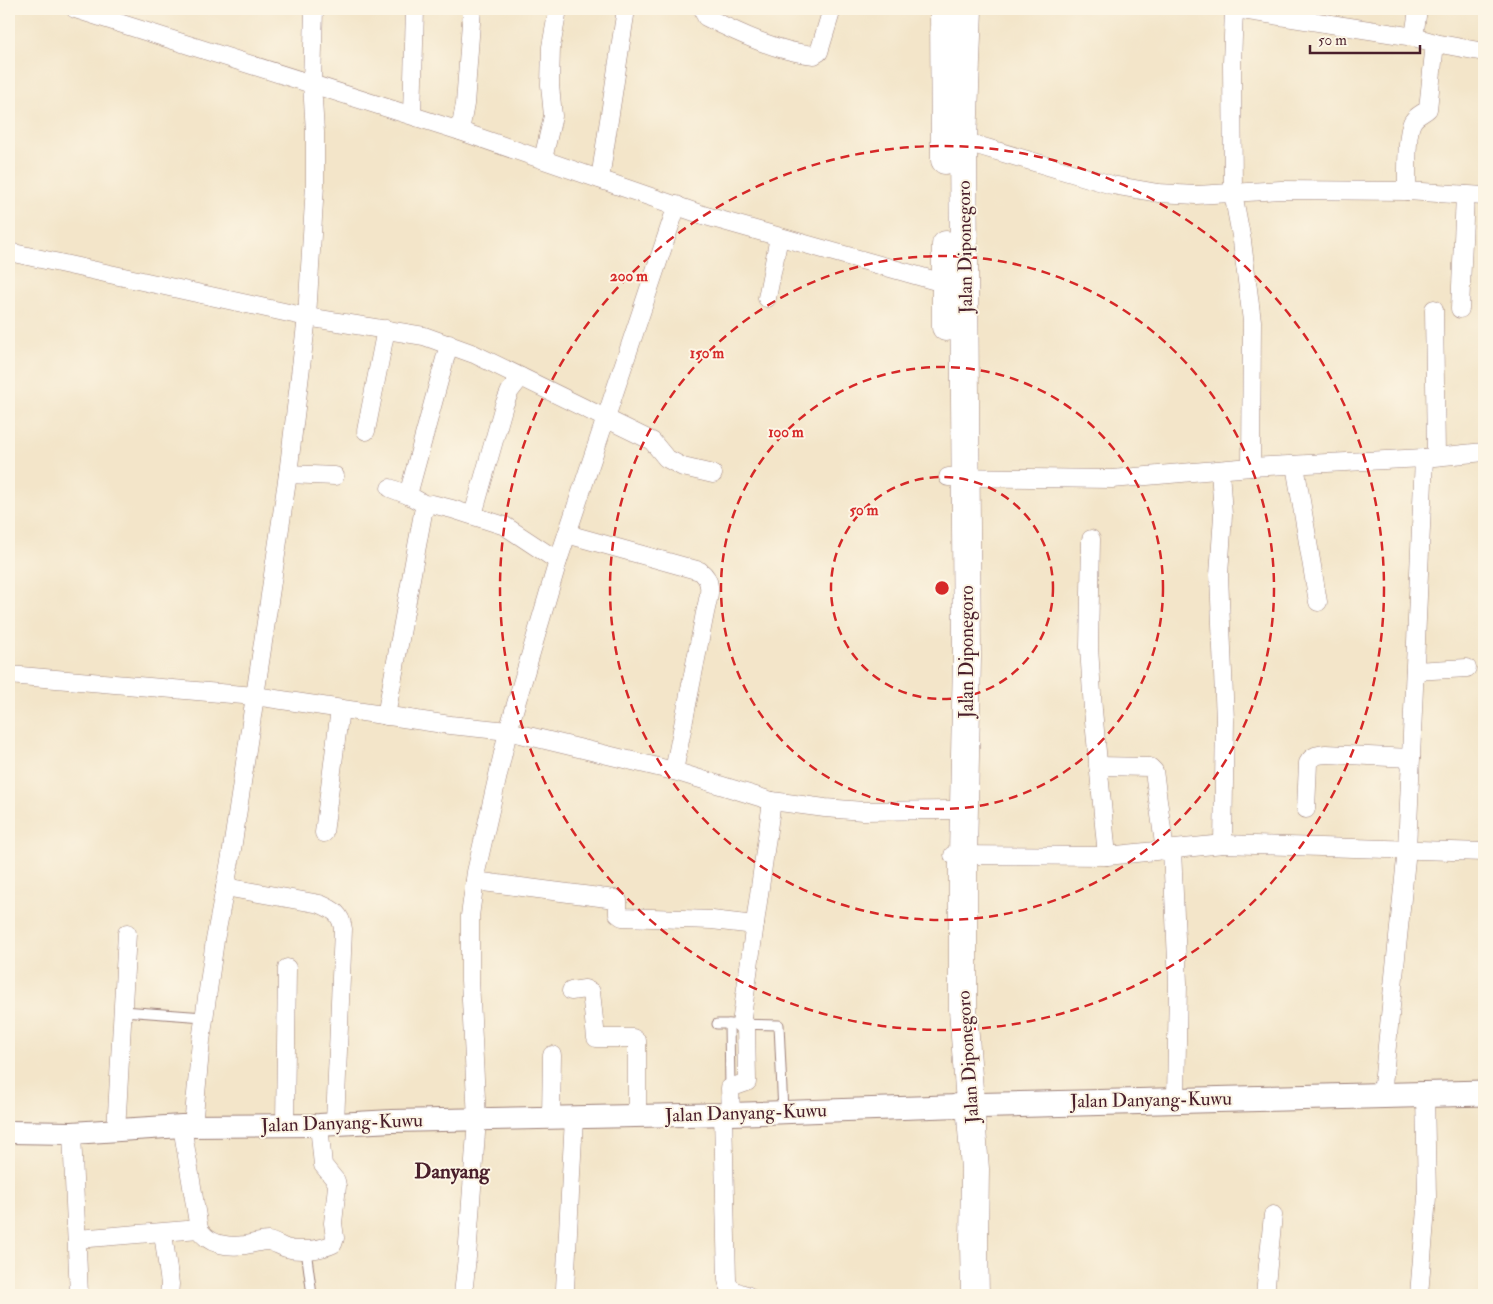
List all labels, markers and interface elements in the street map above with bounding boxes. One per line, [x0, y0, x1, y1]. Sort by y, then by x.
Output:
scale bar [1310, 22, 1420, 54]
text: 50 m [1318, 31, 1347, 50]
street label: Jalan Diponegoro [952, 180, 979, 315]
text: 200 m [610, 267, 648, 286]
text: 150 m [690, 344, 724, 363]
text: 100 m [768, 423, 804, 442]
text: 50 m [850, 501, 879, 520]
centre of rings [933, 579, 951, 597]
street label: Jalan Diponegoro [955, 585, 980, 720]
street label: Jalan Diponegoro [951, 990, 986, 1125]
street label: Jalan Danyang-Kuwu [1069, 1087, 1232, 1113]
street label: Jalan Danyang-Kuwu [664, 1098, 828, 1128]
street label: Jalan Danyang-Kuwu [260, 1108, 424, 1138]
district label: Danyang [414, 1158, 490, 1185]

